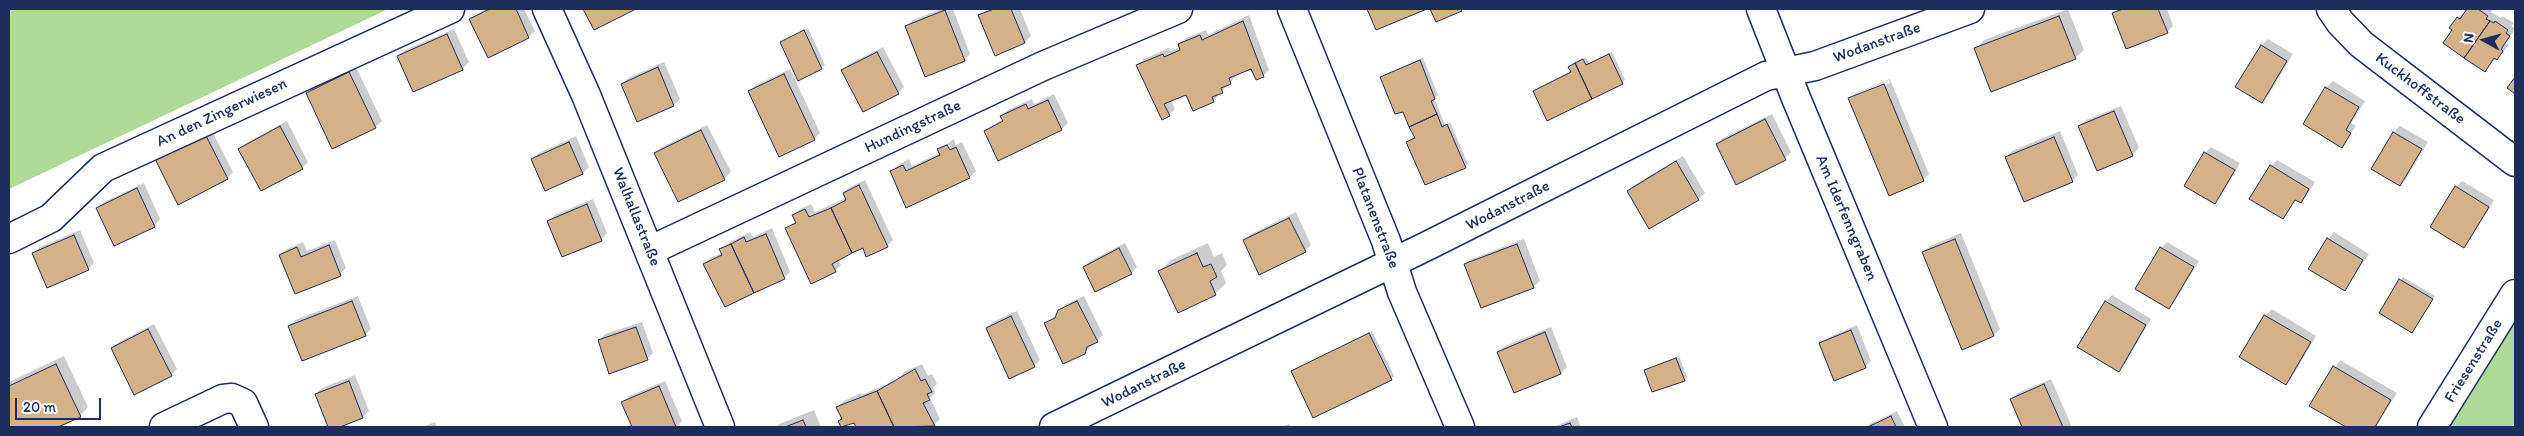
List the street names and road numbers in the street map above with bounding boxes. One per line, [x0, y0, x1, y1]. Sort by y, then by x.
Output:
street label: Wodanstraße [1831, 18, 1923, 68]
street label: Kuckhoffstraße [2371, 49, 2469, 129]
street label: An den Zingerwiesen [154, 74, 290, 152]
street label: Hundingstraße [862, 96, 964, 158]
street label: Am Iderfenngraben [1811, 152, 1881, 284]
street label: Walhallastraße [608, 165, 664, 269]
street label: Platanenstraße [1347, 165, 1403, 271]
street label: Wodanstraße [1463, 177, 1553, 235]
street label: Friesenstraße [2441, 316, 2507, 406]
street label: Wodanstraße [1099, 355, 1189, 413]

